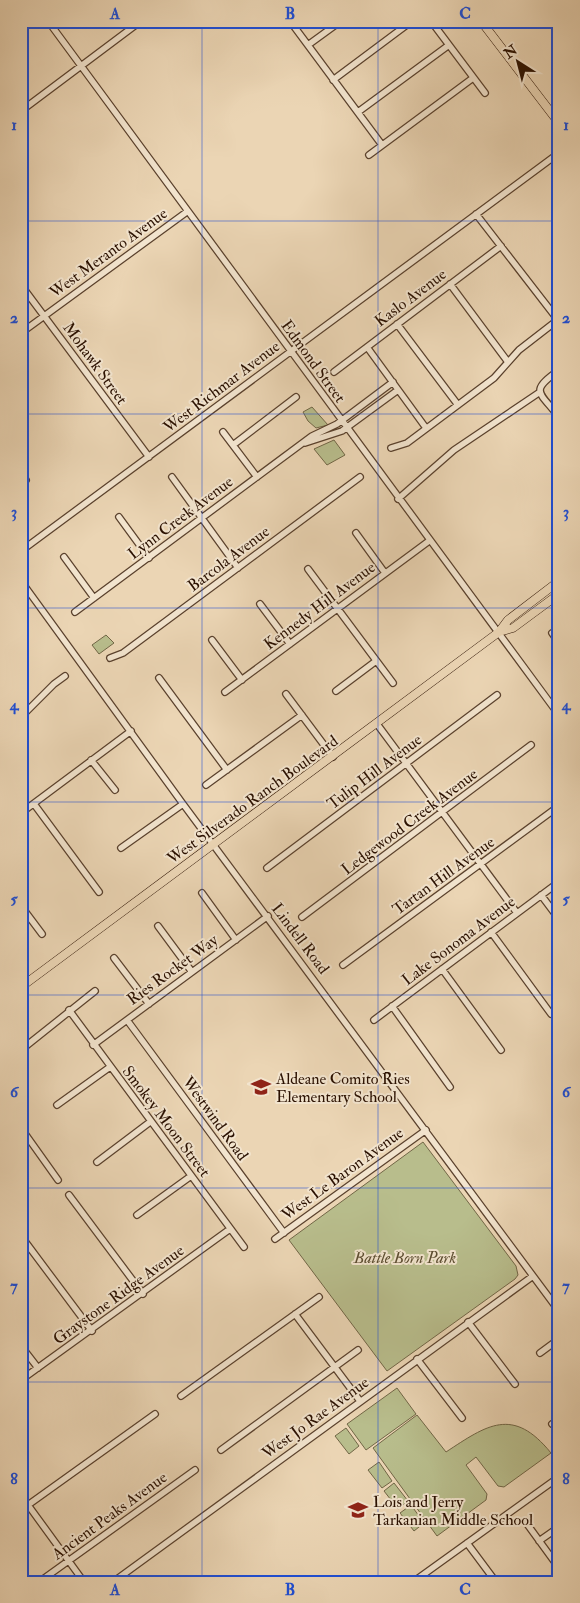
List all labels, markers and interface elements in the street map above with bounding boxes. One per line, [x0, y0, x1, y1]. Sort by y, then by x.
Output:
text: A [109, 4, 121, 24]
text: B [285, 4, 295, 24]
text: C [459, 4, 471, 24]
north arrow [492, 38, 542, 88]
text: N [500, 41, 521, 63]
text: 1 [11, 115, 17, 135]
text: 1 [563, 115, 569, 135]
street label: West Meranto Avenue [45, 203, 172, 303]
street label: Kaslo Avenue [371, 264, 451, 331]
text: 2 [10, 308, 18, 328]
text: 2 [562, 308, 570, 328]
street label: Edmond Street [276, 316, 350, 407]
street label: Mohawk Street [59, 318, 132, 409]
street label: West Richmar Avenue [159, 336, 284, 438]
street label: Lynn Creek Avenue [124, 472, 237, 564]
text: 3 [11, 502, 17, 522]
text: 3 [563, 502, 569, 522]
street label: Barcola Avenue [184, 521, 274, 596]
street label: Kennedy Hill Avenue [260, 557, 380, 654]
text: 4 [9, 695, 20, 715]
text: 4 [561, 695, 572, 715]
street label: Tulip Hill Avenue [323, 729, 427, 815]
street label: West Silverado Ranch Boulevard [162, 731, 342, 869]
street label: Ledgewood Creek Avenue [338, 764, 482, 880]
street label: Tartan Hill Avenue [389, 832, 499, 920]
text: 5 [10, 889, 18, 909]
text: 5 [562, 889, 570, 909]
street label: Lake Sonoma Avenue [398, 891, 520, 990]
street label: Lindell Road [267, 899, 333, 978]
street label: Ries Rocket Way [123, 930, 223, 1010]
street label: Smokey Moon Street [118, 1062, 215, 1181]
place label: Aldeane Comito Ries Elementary School [275, 1069, 410, 1107]
street label: Westwind Road [177, 1072, 253, 1165]
school or university icon: Aldeane Comito Ries Elementary School [250, 1076, 272, 1098]
text: 6 [10, 1082, 20, 1102]
text: 6 [562, 1082, 572, 1102]
street label: West Le Baron Avenue [277, 1123, 408, 1225]
street label: Graystone Ridge Avenue [49, 1240, 188, 1349]
park label: Battle Born Park [353, 1248, 457, 1268]
text: 7 [10, 1276, 18, 1296]
text: 7 [562, 1276, 570, 1296]
street label: West Jo Rae Avenue [257, 1372, 374, 1465]
street label: Ancient Peaks Avenue [47, 1467, 171, 1565]
text: 8 [10, 1469, 18, 1489]
text: 8 [562, 1469, 570, 1489]
place label: Lois and Jerry Tarkanian Middle School [373, 1492, 533, 1530]
school or university icon: Lois and Jerry Tarkanian Middle School [347, 1499, 369, 1521]
text: A [109, 1580, 121, 1600]
text: B [285, 1580, 295, 1600]
text: C [459, 1580, 471, 1600]

